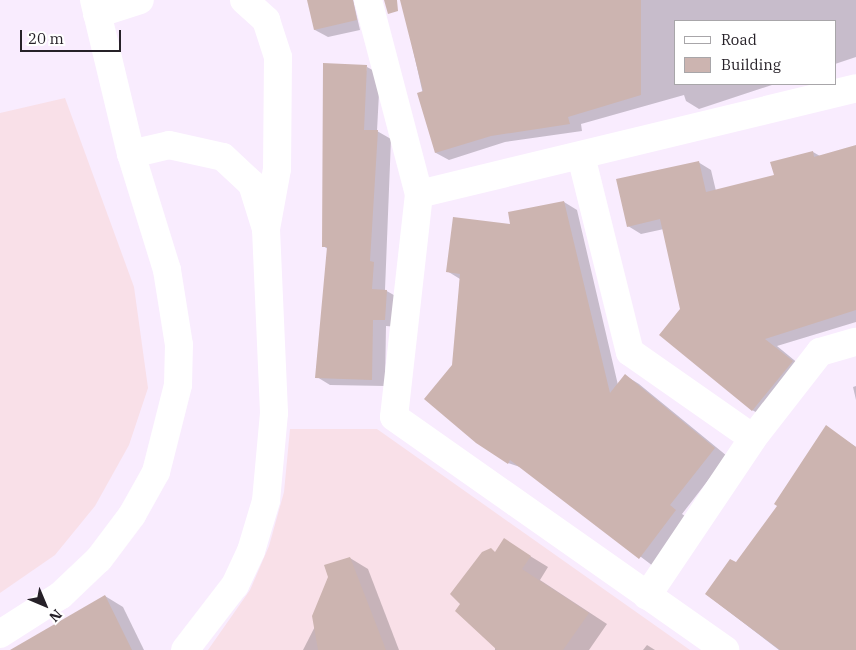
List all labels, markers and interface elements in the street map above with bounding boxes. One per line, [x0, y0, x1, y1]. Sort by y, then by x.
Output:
scale bar [22, 20, 124, 52]
legend [674, 20, 836, 85]
text: 20 m [28, 29, 64, 48]
text: Road [721, 30, 757, 49]
text: Building [721, 55, 781, 74]
north arrow [20, 580, 70, 630]
text: N [45, 605, 66, 626]

